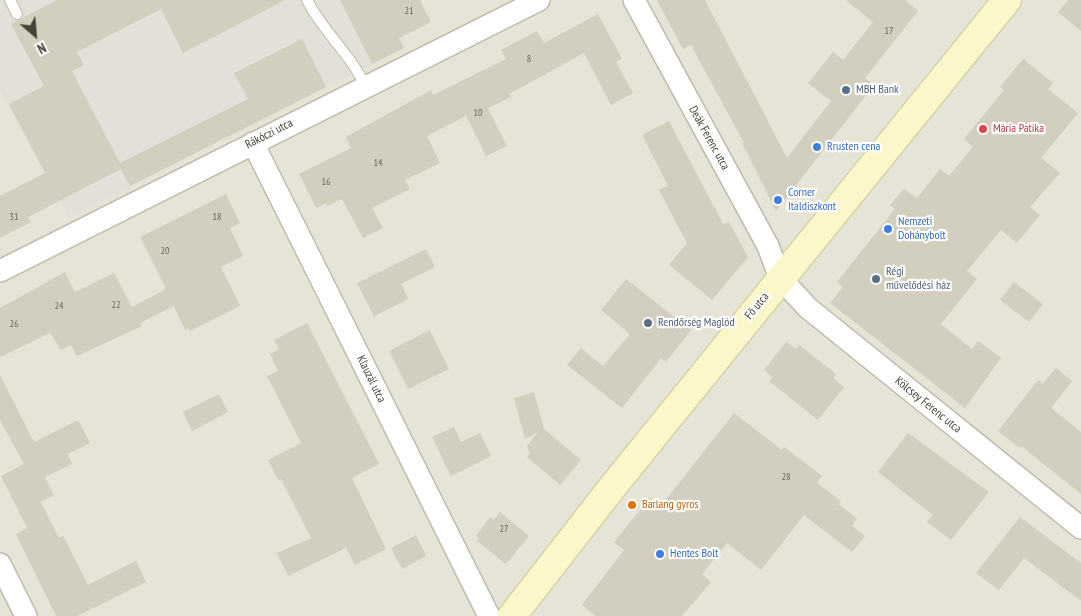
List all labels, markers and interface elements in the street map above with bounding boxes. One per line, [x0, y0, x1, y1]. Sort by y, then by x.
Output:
house number: 21 [405, 5, 413, 17]
north arrow [10, 10, 60, 60]
house number: 17 [885, 25, 893, 37]
text: N [34, 39, 49, 58]
house number: 8 [527, 53, 531, 65]
place label: MBH Bank [856, 83, 899, 97]
marker: MBH Bank [840, 84, 852, 96]
street label: Deák Ferenc utca [685, 103, 733, 173]
house number: 10 [474, 107, 482, 119]
street label: Rákóczi utca [243, 116, 295, 152]
place label: Mária Patika [993, 122, 1044, 136]
marker: Mária Patika [977, 123, 989, 135]
place label: Rrusten cena [827, 140, 880, 154]
marker: Rrusten cena [811, 141, 823, 153]
house number: 14 [374, 157, 382, 169]
house number: 16 [322, 176, 330, 188]
place label: Corner Italdiszkont [788, 186, 836, 214]
marker: Corner Italdiszkont [772, 194, 784, 206]
house number: 31 [10, 211, 18, 223]
house number: 18 [213, 211, 221, 223]
place label: Nemzeti Dohánybolt [898, 215, 946, 243]
marker: Nemzeti Dohánybolt [882, 223, 894, 235]
house number: 20 [161, 245, 169, 257]
place label: Régi művelődési ház [886, 265, 950, 293]
marker: Régi művelődési ház [870, 273, 882, 285]
street label: Fő utca [742, 290, 772, 322]
house number: 22 [112, 299, 120, 311]
house number: 24 [55, 300, 63, 312]
place label: Rendőrség Maglód [658, 316, 735, 330]
marker: Rendőrség Maglód [642, 317, 654, 329]
house number: 26 [10, 318, 18, 330]
street label: Klauzál utca [353, 353, 389, 405]
street label: Kölcsey Ferenc utca [892, 374, 964, 436]
house number: 28 [782, 471, 790, 483]
place label: Barlang gyros [642, 498, 699, 512]
marker: Barlang gyros [626, 499, 638, 511]
house number: 27 [500, 523, 508, 535]
place label: Hentes Bolt [670, 547, 718, 561]
marker: Hentes Bolt [654, 548, 666, 560]

